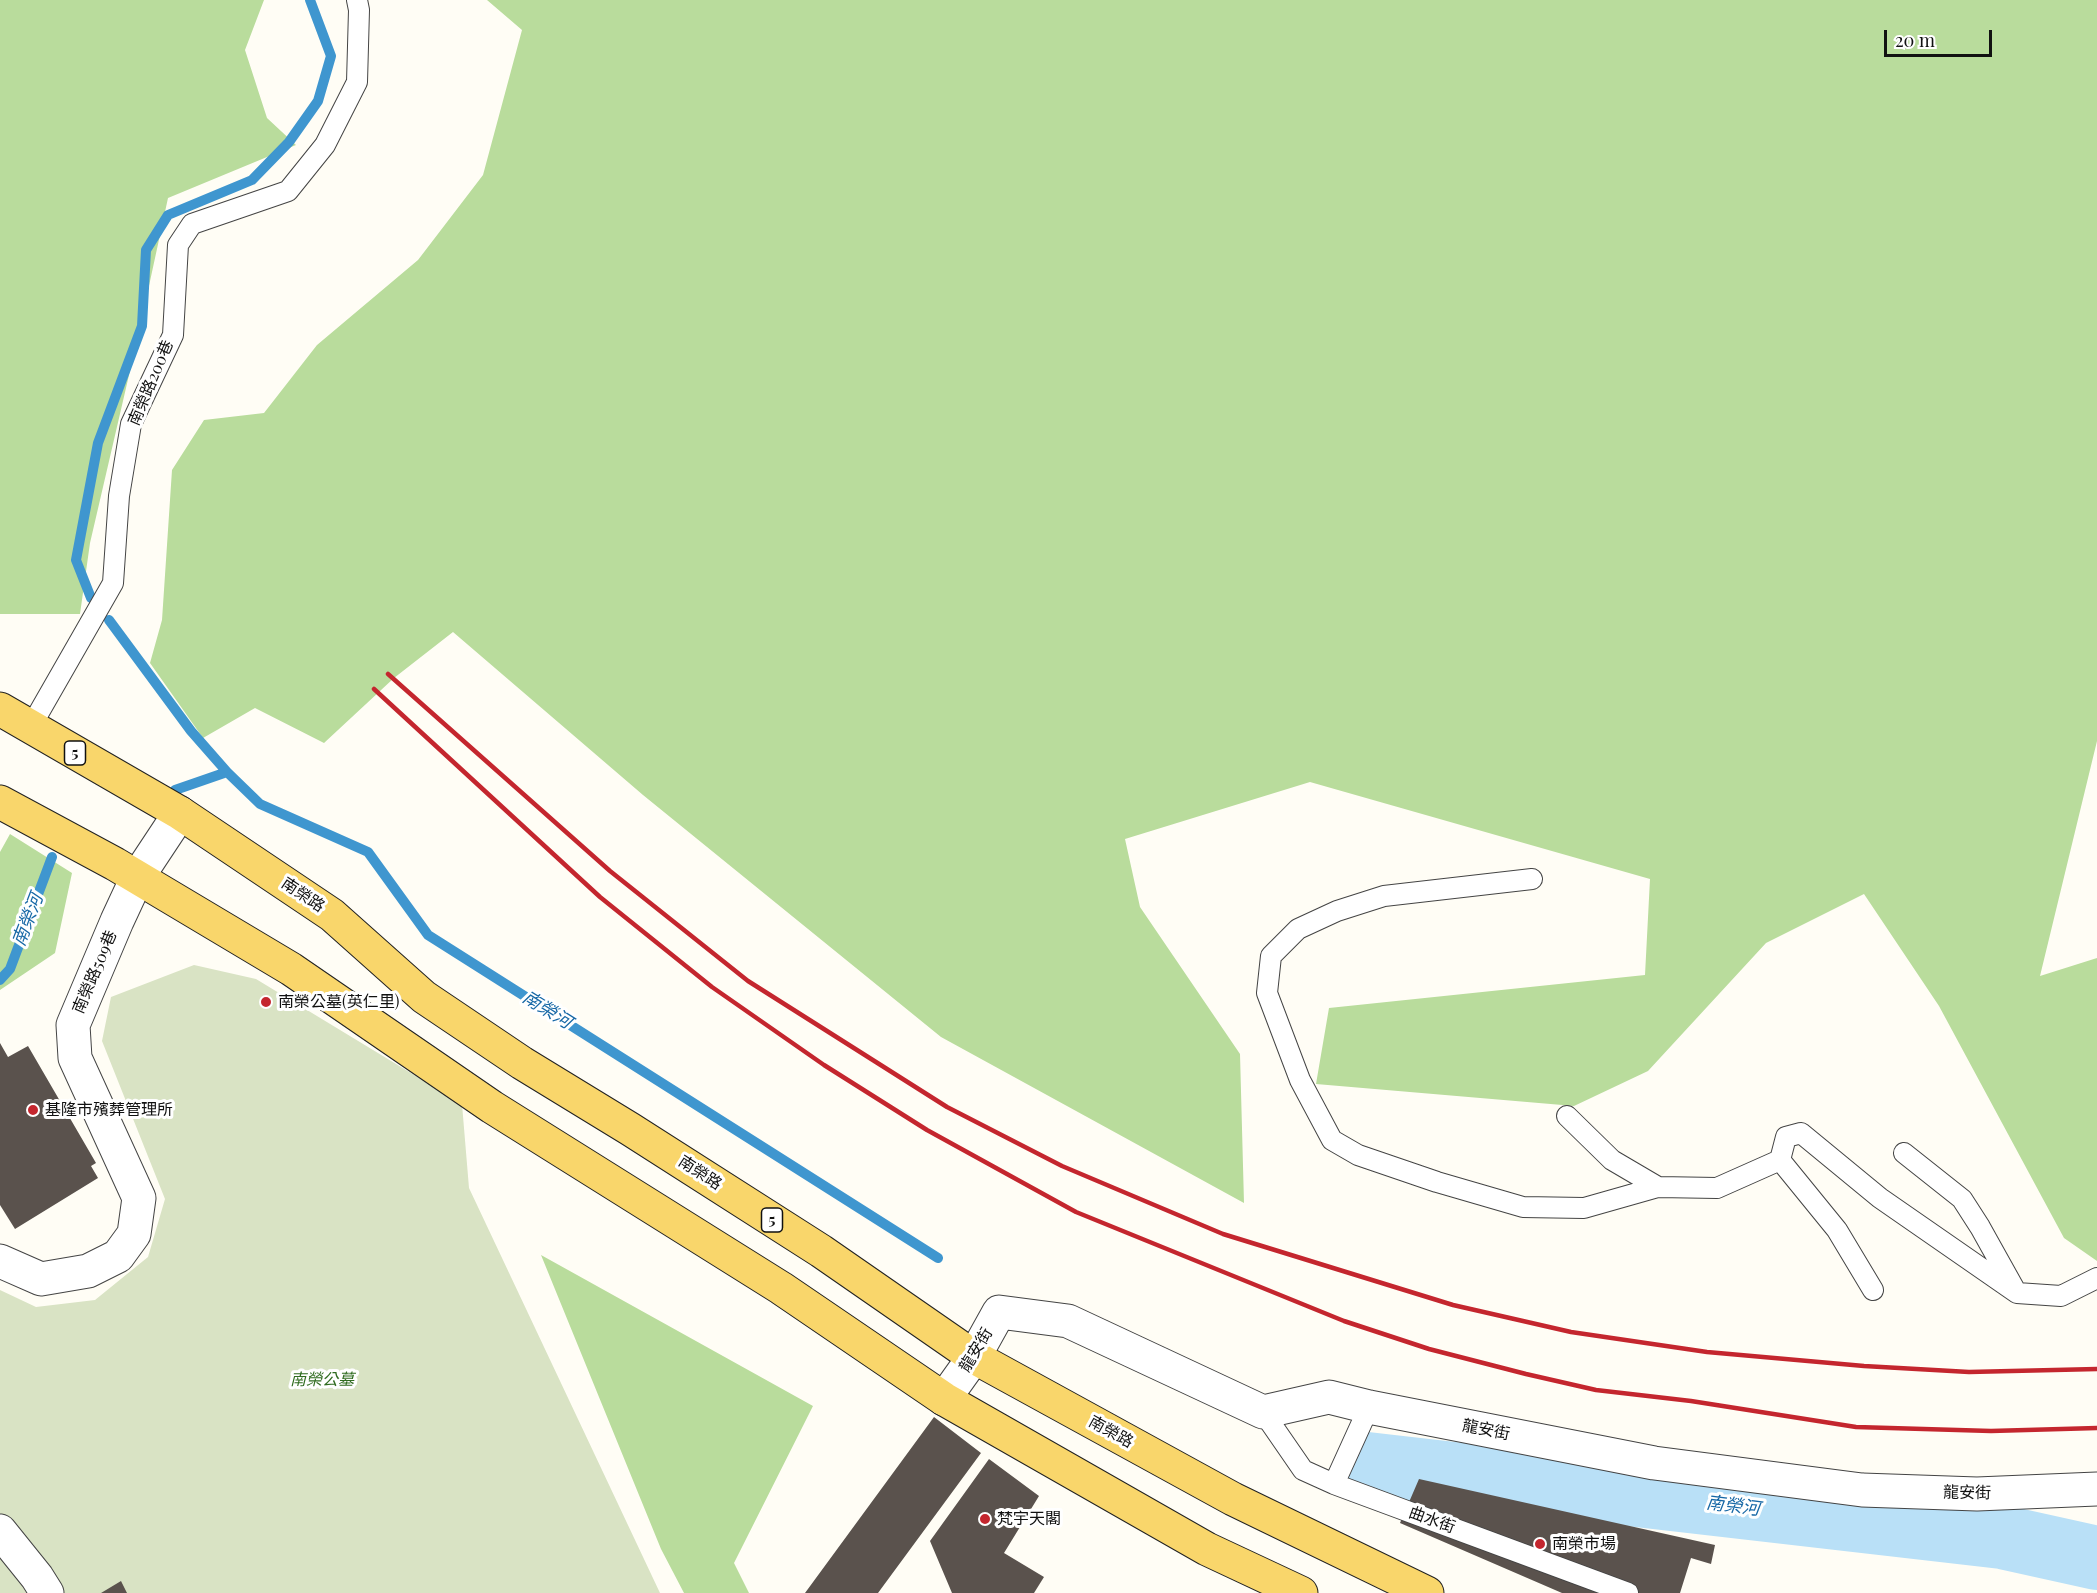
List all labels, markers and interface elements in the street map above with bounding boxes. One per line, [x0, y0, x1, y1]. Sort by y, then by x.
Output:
scale bar [1887, 18, 1995, 56]
text: 20 m [1895, 28, 1935, 52]
street label: 南榮路200巷 [124, 337, 178, 429]
road number: 5 [64, 741, 86, 765]
street label: 南榮路 [278, 874, 328, 916]
water label: 南榮河 [8, 891, 48, 949]
street label: 南榮路509巷 [69, 928, 121, 1016]
water label: 南榮河 [518, 987, 576, 1033]
place label: 南榮公墓(英仁里) [278, 992, 399, 1012]
marker: 南榮公墓(英仁里) [259, 995, 273, 1009]
place label: 基隆市殯葬管理所 [45, 1100, 173, 1120]
marker: 基隆市殯葬管理所 [26, 1103, 40, 1117]
street label: 南榮路 [675, 1152, 725, 1194]
road number: 5 [762, 1208, 782, 1232]
street label: 龍安街 [955, 1324, 997, 1376]
park label: 南榮公墓 [290, 1370, 354, 1390]
street label: 南榮路 [1085, 1412, 1137, 1452]
street label: 龍安街 [1461, 1416, 1511, 1444]
street label: 龍安街 [1943, 1483, 1991, 1503]
water label: 南榮河 [1705, 1492, 1761, 1520]
street label: 曲水街 [1406, 1503, 1458, 1537]
place label: 梵宇天閣 [997, 1509, 1061, 1529]
marker: 梵宇天閣 [978, 1512, 992, 1526]
place label: 南榮市場 [1552, 1534, 1616, 1554]
marker: 南榮市場 [1533, 1537, 1547, 1551]

